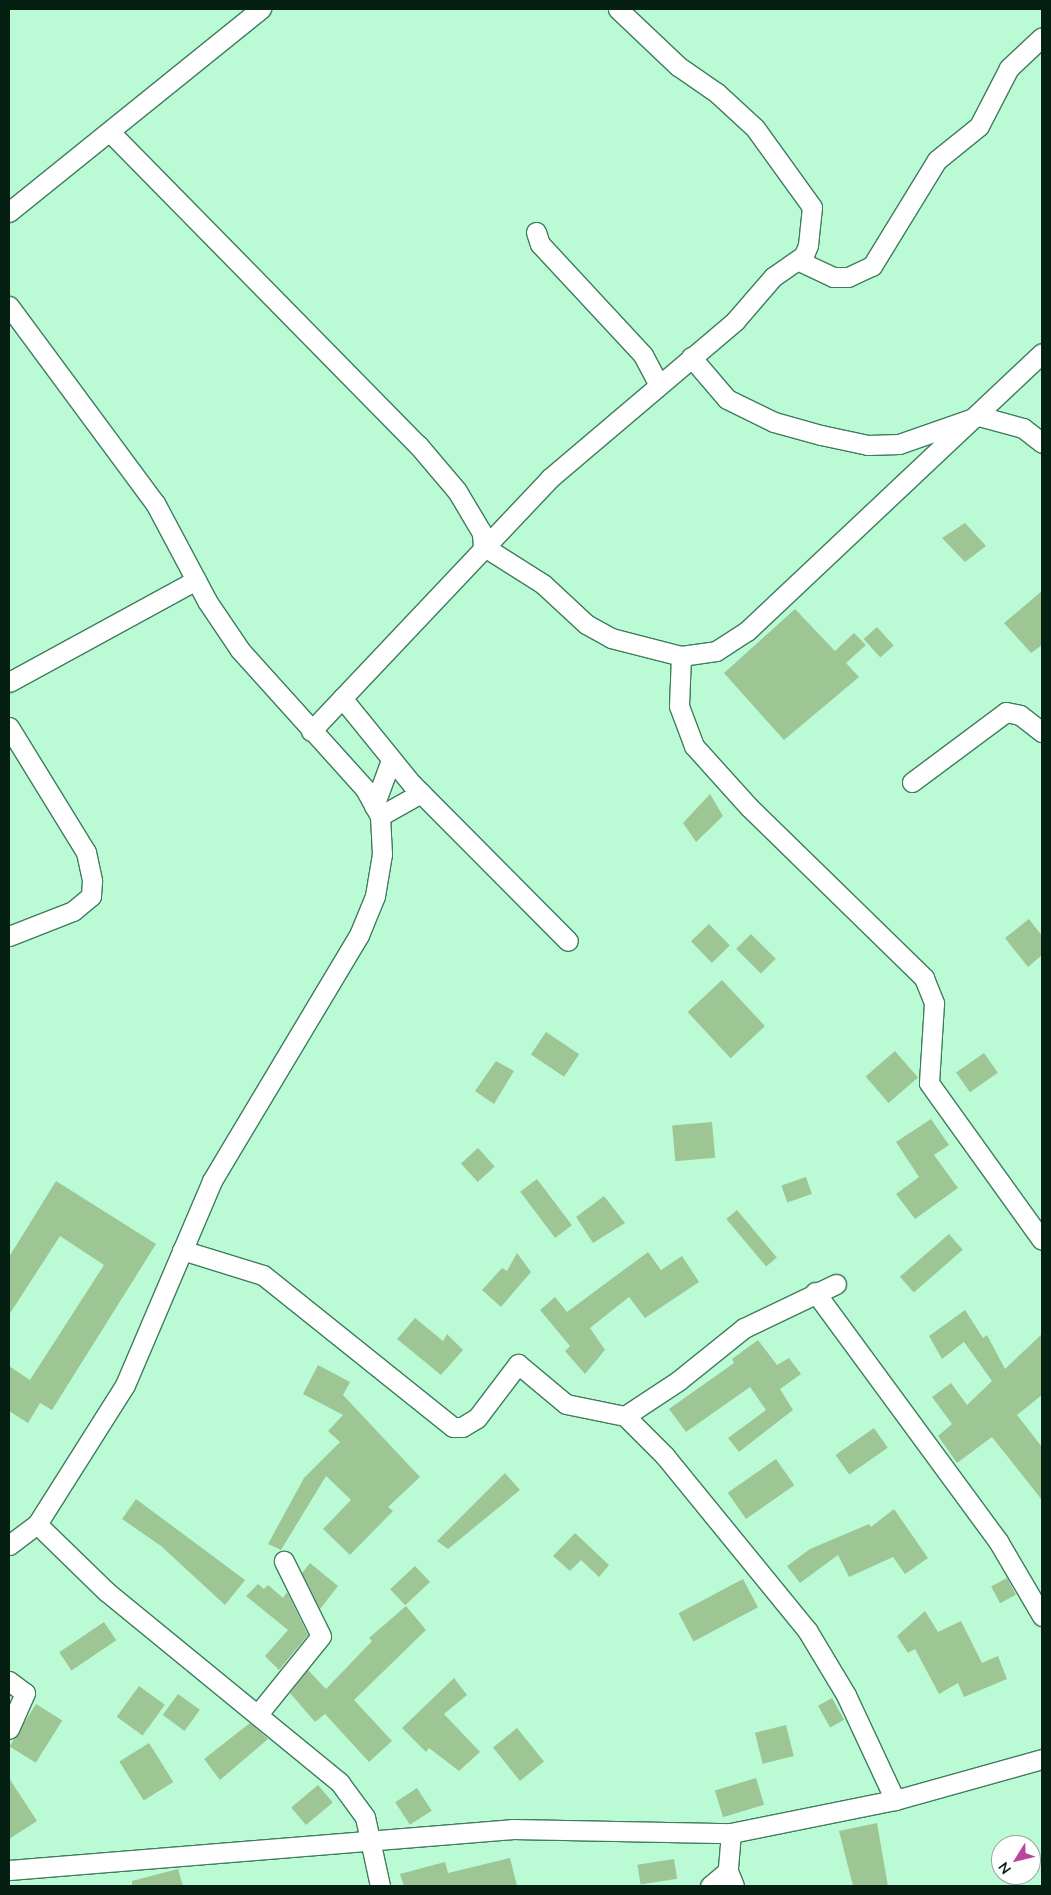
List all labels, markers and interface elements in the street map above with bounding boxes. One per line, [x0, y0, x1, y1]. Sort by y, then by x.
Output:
north arrow [991, 1835, 1041, 1885]
text: N [994, 1859, 1015, 1878]

